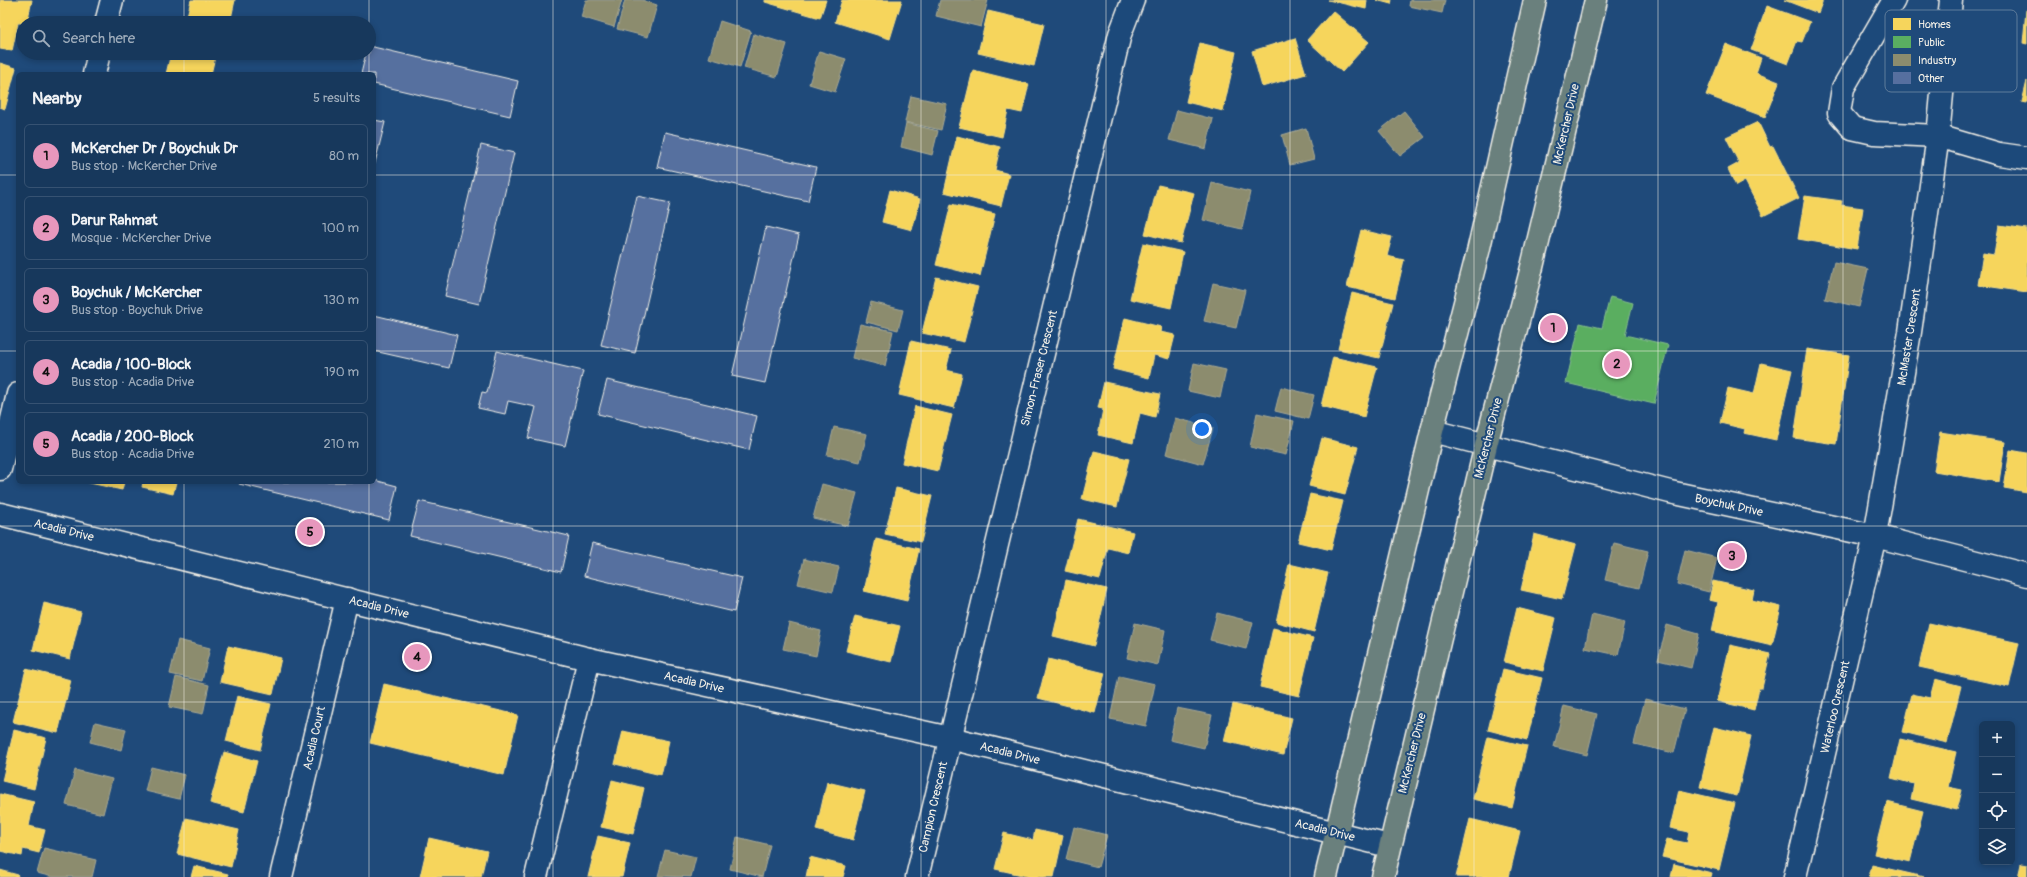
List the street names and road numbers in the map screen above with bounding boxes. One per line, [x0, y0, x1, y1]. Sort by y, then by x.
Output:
street label: McKercher Drive [1550, 82, 1583, 166]
street label: McMaster Crescent [1894, 287, 1925, 387]
street label: Simon-Fraser Crescent [1018, 308, 1061, 428]
street label: McKercher Drive [1471, 396, 1506, 480]
street label: Boychuk Drive [1693, 491, 1764, 520]
street label: Acadia Drive [32, 516, 96, 545]
street label: Acadia Drive [347, 593, 411, 622]
street label: Waterloo Crescent [1818, 659, 1853, 755]
street label: Acadia Drive [662, 668, 726, 697]
street label: Acadia Court [300, 705, 329, 771]
street label: McKercher Drive [1395, 711, 1430, 795]
street label: Acadia Drive [978, 739, 1042, 768]
street label: Campion Crescent [916, 760, 951, 854]
street label: Acadia Drive [1293, 816, 1357, 845]

